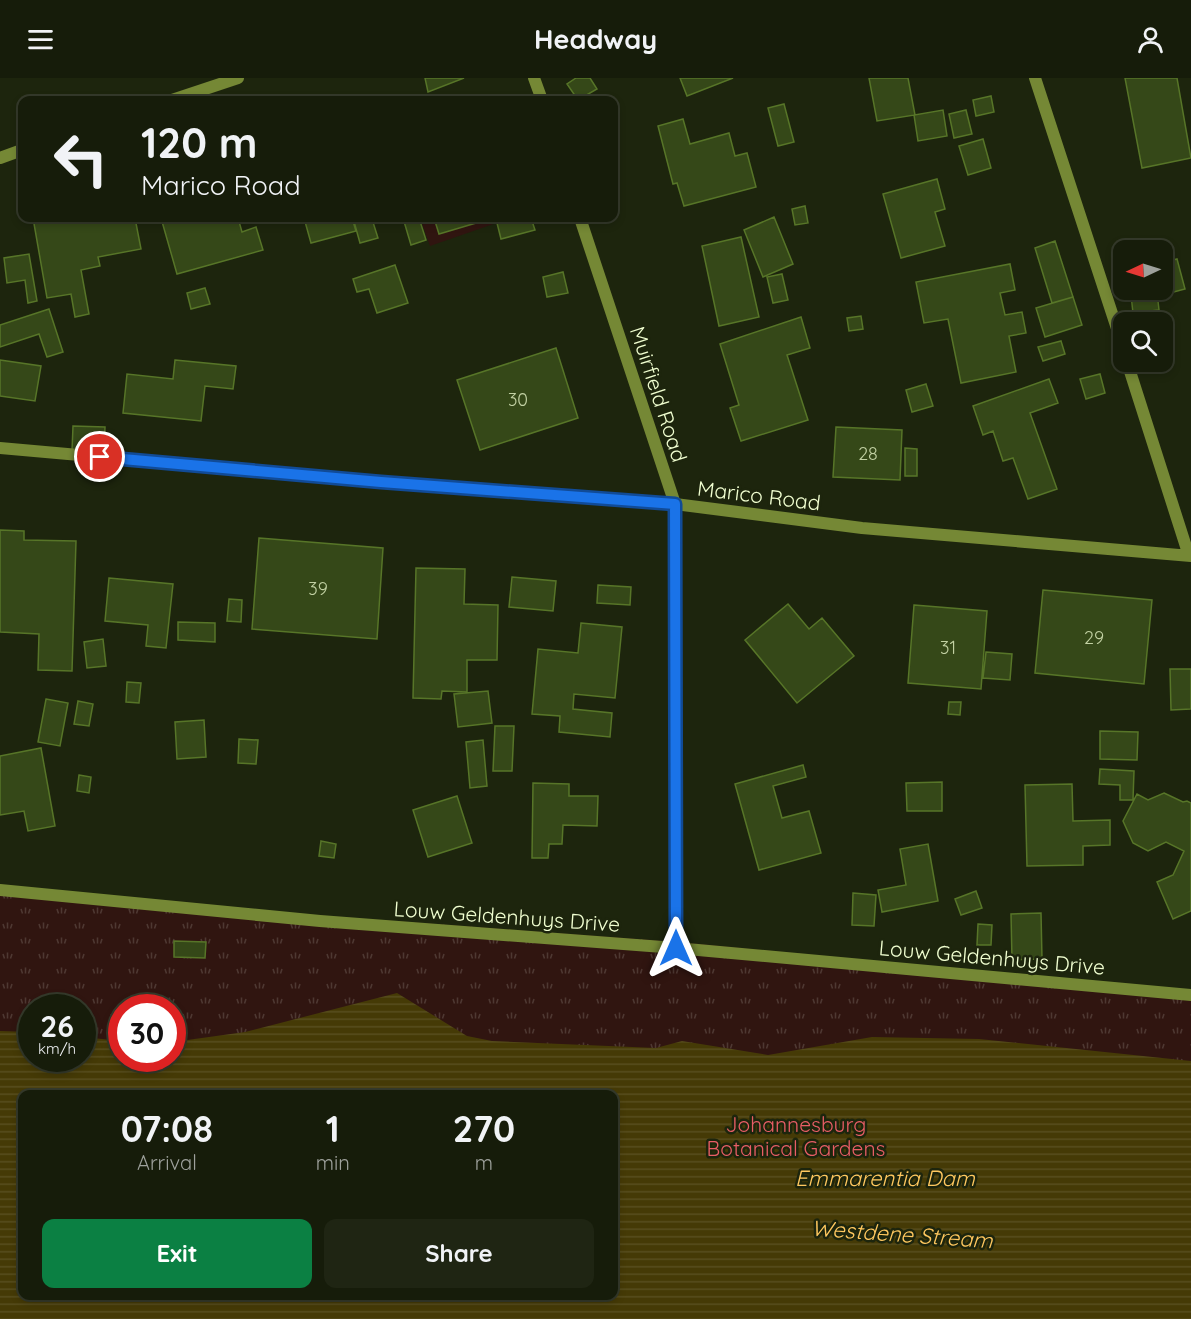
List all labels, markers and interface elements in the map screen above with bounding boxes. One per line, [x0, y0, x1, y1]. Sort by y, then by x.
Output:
text: Headway [534, 22, 657, 56]
icon: menu [24, 23, 57, 56]
icon: person [1134, 23, 1167, 56]
text: 120 m [141, 116, 258, 169]
icon: left [42, 120, 120, 198]
text: Marico Road [141, 168, 301, 202]
north arrow [1113, 240, 1173, 300]
map controls [1113, 240, 1173, 372]
button: search [1113, 312, 1173, 372]
street label: Muirfield Road [625, 323, 693, 465]
house number: 30 [508, 388, 528, 411]
pin [74, 431, 125, 482]
icon: arrive [83, 440, 116, 473]
house number: 28 [858, 442, 878, 465]
street label: Marico Road [696, 475, 822, 515]
house number: 39 [308, 577, 328, 600]
house number: 29 [1084, 626, 1104, 649]
house number: 31 [940, 636, 956, 659]
street label: Louw Geldenhuys Drive [393, 895, 621, 937]
position arrow [644, 916, 708, 980]
street label: Louw Geldenhuys Drive [878, 934, 1106, 980]
speed limit sign: 30 [108, 994, 186, 1072]
text: 26 [40, 1007, 74, 1045]
text: km/h [38, 1039, 76, 1058]
text: 07:08 [121, 1106, 213, 1151]
text: 1 [326, 1106, 340, 1151]
text: 270 [453, 1106, 515, 1151]
park label: Johannesburg Botanical Gardens [707, 1111, 885, 1161]
text: Arrival [137, 1150, 197, 1175]
text: min [316, 1150, 350, 1175]
text: m [475, 1150, 493, 1175]
water label: Emmarentia Dam [795, 1164, 976, 1192]
water label: Westdene Stream [810, 1214, 995, 1254]
button: Exit [42, 1219, 312, 1288]
button: Share [324, 1219, 594, 1288]

